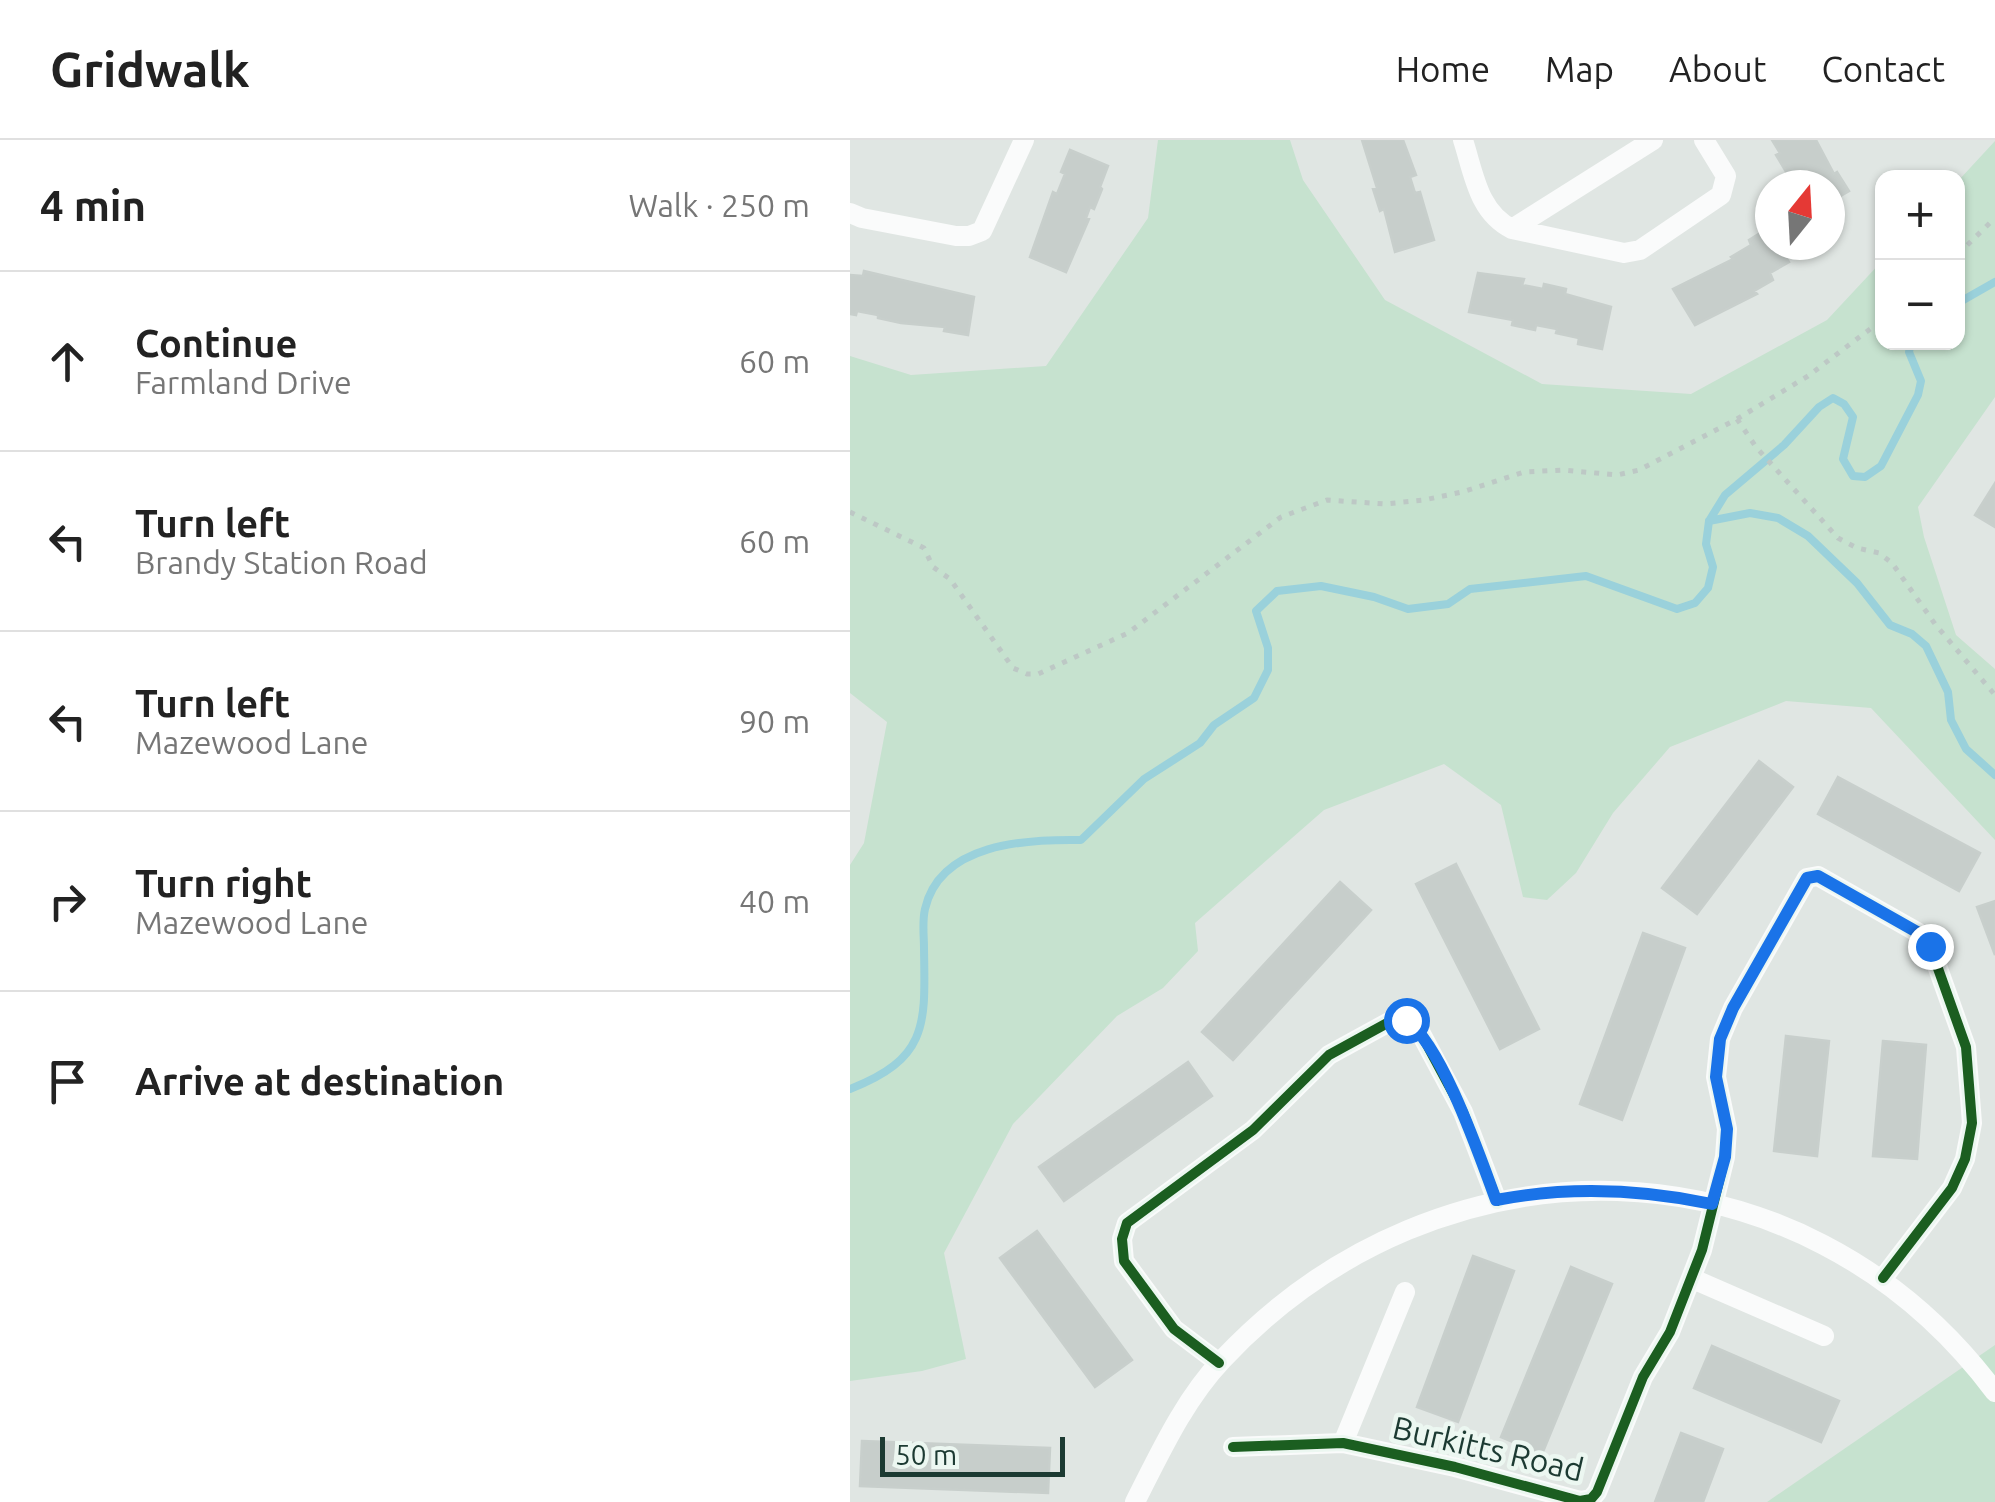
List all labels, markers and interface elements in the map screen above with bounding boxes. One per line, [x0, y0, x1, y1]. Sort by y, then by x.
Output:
text: Gridwalk [50, 42, 250, 96]
text: Home [1396, 49, 1490, 89]
text: Map [1545, 49, 1614, 89]
text: About [1669, 49, 1766, 89]
text: Contact [1821, 49, 1945, 89]
north arrow [1755, 170, 1845, 260]
map controls [1875, 170, 1965, 350]
button: + [1875, 170, 1965, 260]
text: 4 min [40, 182, 146, 229]
text: Walk · 250 m [628, 187, 810, 223]
button: − [1875, 260, 1965, 350]
text: Continue [135, 322, 297, 364]
icon: ahead [40, 334, 95, 389]
text: 60 m [739, 343, 810, 379]
text: Farmland Drive [135, 364, 352, 400]
text: Turn left [135, 502, 290, 544]
icon: left [40, 514, 95, 569]
text: 60 m [739, 523, 810, 559]
text: Brandy Station Road [135, 544, 428, 580]
text: Turn left [135, 682, 290, 724]
icon: left [40, 694, 95, 749]
text: 90 m [739, 703, 810, 739]
text: Mazewood Lane [135, 724, 368, 760]
text: Turn right [135, 862, 312, 904]
icon: right [40, 874, 95, 929]
text: 40 m [739, 883, 810, 919]
text: Mazewood Lane [135, 904, 368, 940]
route end [1908, 924, 1954, 970]
route start [1384, 998, 1430, 1044]
icon: arrive [40, 1054, 95, 1109]
text: Arrive at destination [135, 1060, 504, 1102]
street label: Burkitts Road [1389, 1409, 1587, 1487]
scale bar [880, 1432, 1065, 1476]
text: 50 m [895, 1439, 957, 1470]

